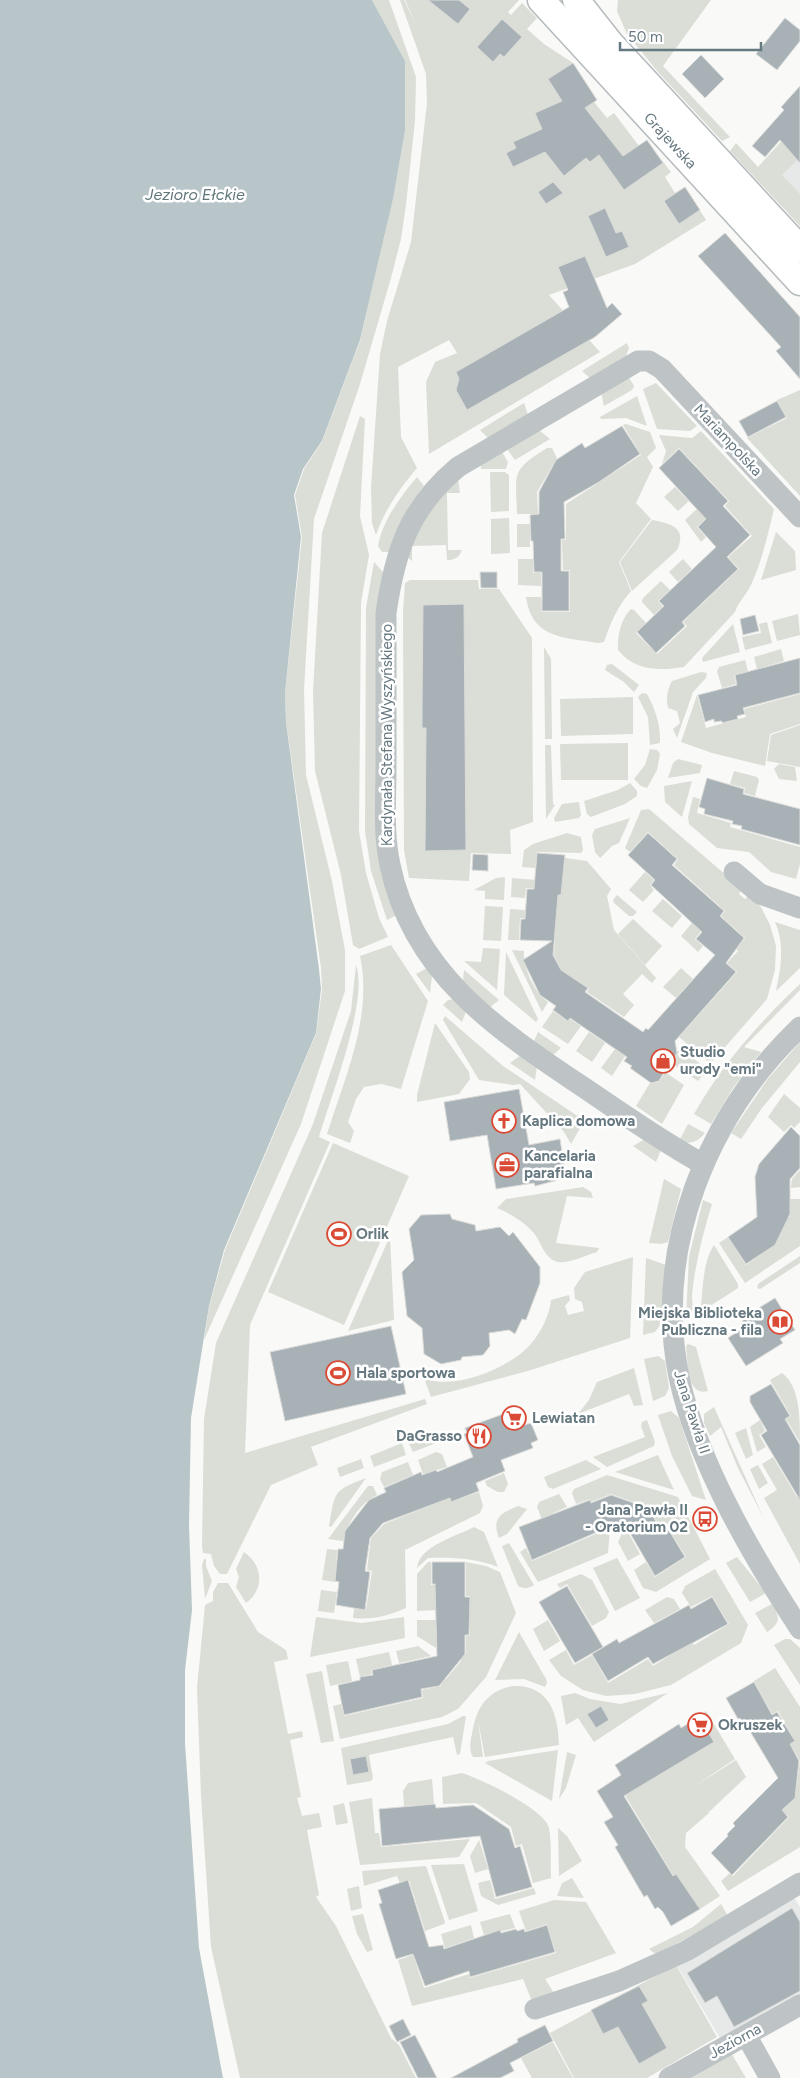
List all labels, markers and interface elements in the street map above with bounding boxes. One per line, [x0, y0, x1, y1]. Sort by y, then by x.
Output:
scale bar [620, 20, 761, 52]
text: 50 m [628, 28, 663, 46]
street label: Grajewska [640, 109, 700, 172]
water label: Jezioro Ełckie [144, 185, 245, 204]
street label: Mariampolska [690, 400, 766, 480]
street label: Kardynała Stefana Wyszyńskiego [378, 624, 396, 846]
place label: Studio urody "emi" [680, 1043, 762, 1078]
shop icon: Studio urody "emi" [650, 1048, 676, 1074]
church icon: Kaplica domowa [491, 1108, 517, 1134]
place label: Kaplica domowa [522, 1112, 635, 1130]
place label: Kancelaria parafialna [524, 1147, 596, 1182]
office icon: Kancelaria parafialna [494, 1152, 520, 1178]
sports icon: Orlik [326, 1221, 352, 1247]
place label: Orlik [356, 1225, 389, 1243]
place label: Miejska Biblioteka Publiczna - fila [638, 1304, 762, 1339]
library icon: Miejska Biblioteka Publiczna - fila [767, 1309, 793, 1335]
sports icon: Hala sportowa [325, 1360, 351, 1386]
place label: Hala sportowa [356, 1364, 455, 1382]
street label: Jana Pawła II [670, 1368, 714, 1456]
supermarket icon: Lewiatan [501, 1405, 527, 1431]
place label: Lewiatan [532, 1409, 595, 1427]
restaurant icon: DaGrasso [466, 1423, 492, 1449]
place label: DaGrasso [396, 1427, 462, 1445]
place label: Jana Pawła II - Oratorium 02 [585, 1501, 688, 1536]
bus stop icon: Jana Pawła II - Oratorium 02 [692, 1506, 718, 1532]
supermarket icon: Okruszek [687, 1712, 713, 1738]
place label: Okruszek [718, 1716, 783, 1734]
street label: Jeziorna [706, 2019, 764, 2063]

